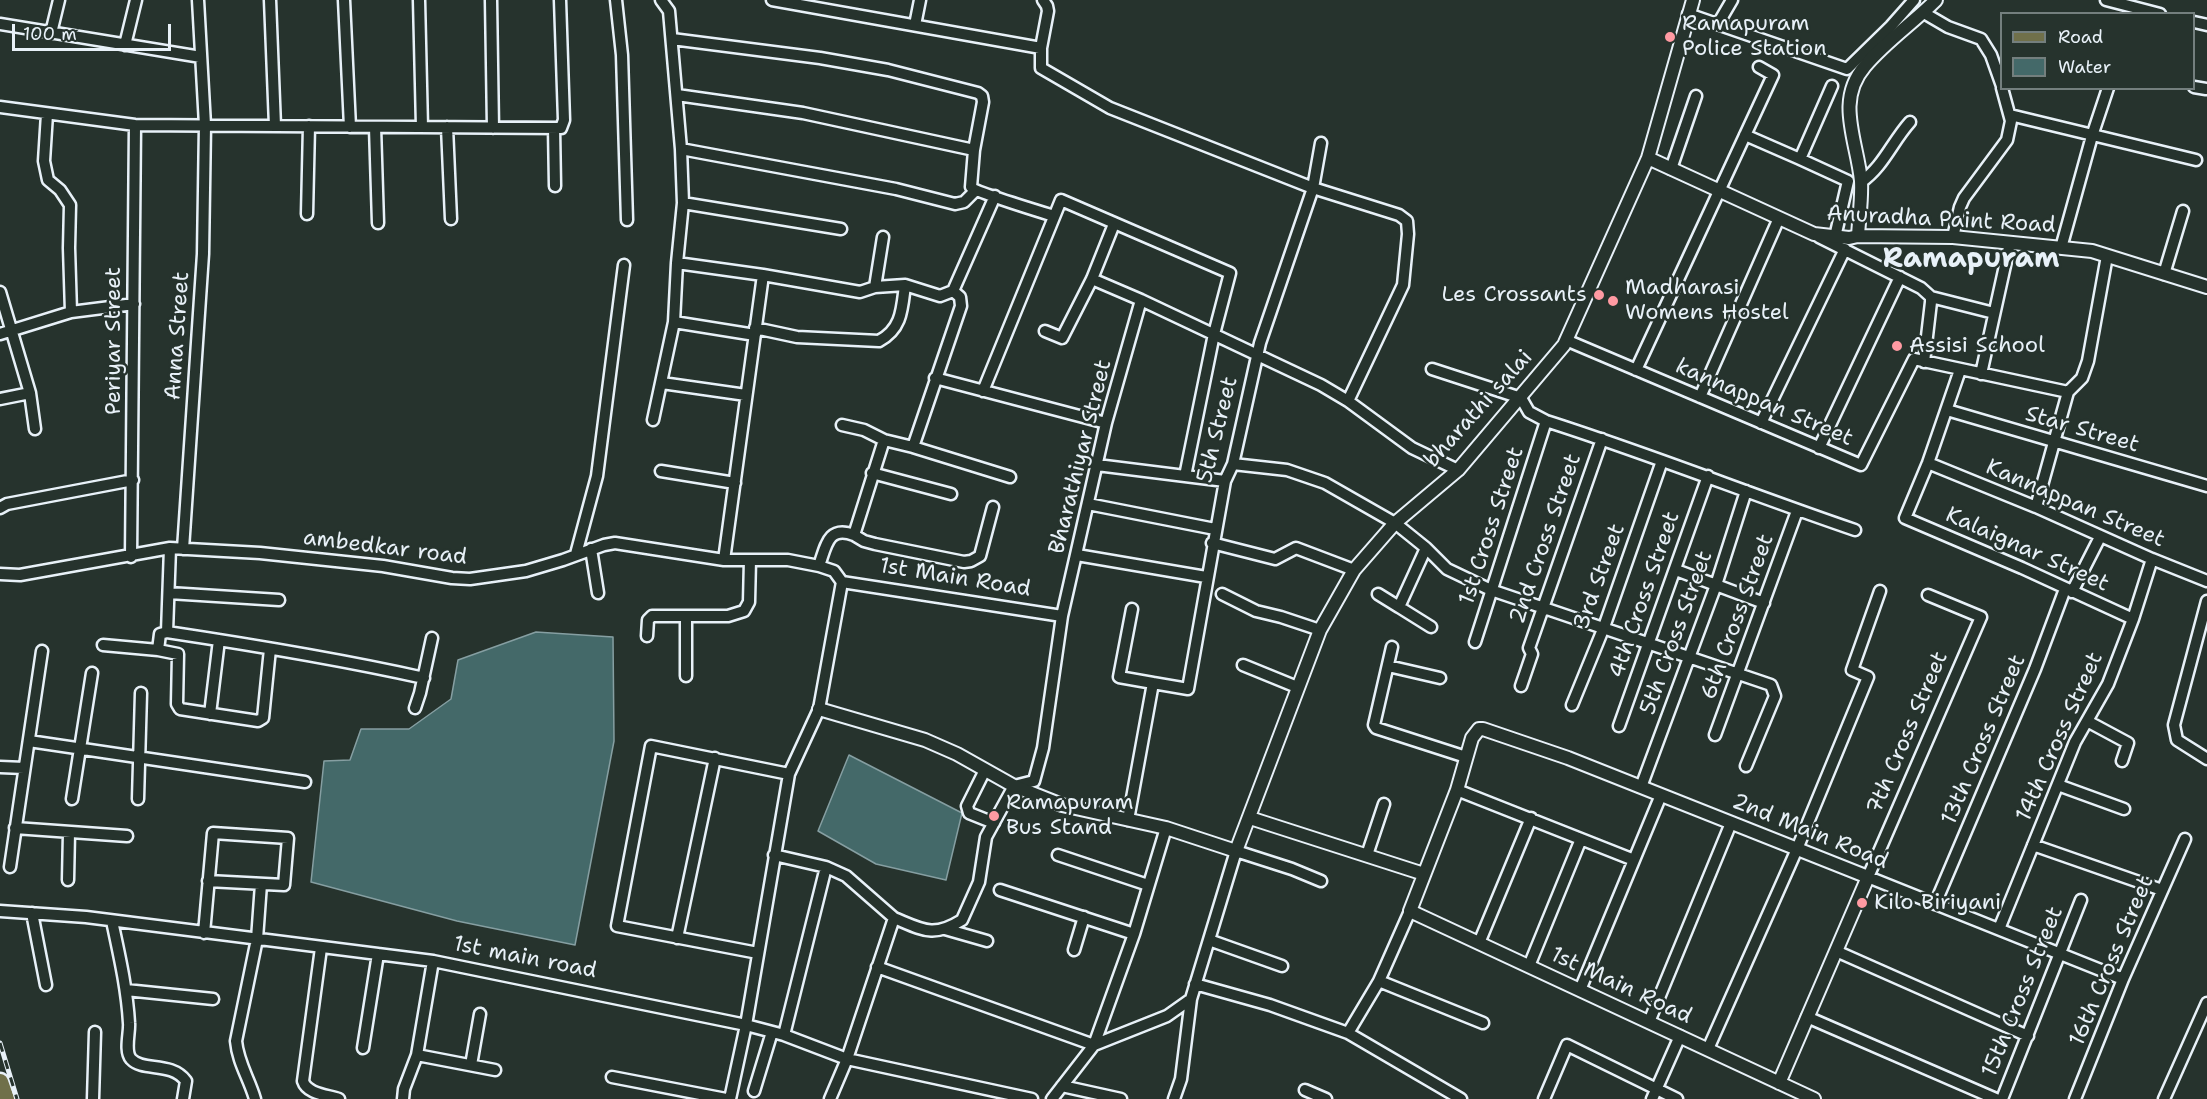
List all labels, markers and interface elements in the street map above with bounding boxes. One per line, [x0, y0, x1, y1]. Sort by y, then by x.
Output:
place label: Ramapuram Police Station [1682, 11, 1827, 62]
scale bar [15, 12, 174, 50]
legend [2000, 12, 2195, 90]
text: 100 m [23, 22, 77, 46]
text: Road [2058, 25, 2103, 49]
marker: Ramapuram Police Station [1663, 30, 1677, 44]
text: Water [2058, 55, 2111, 79]
street label: Anuradha Paint Road [1826, 201, 2056, 239]
district label: Ramapuram [1883, 243, 2059, 277]
street label: Periyar Street [101, 267, 127, 415]
street label: Anna Street [160, 271, 196, 401]
place label: Madharasi Womens Hostel [1625, 275, 1789, 326]
place label: Les Crossants [1441, 282, 1587, 308]
marker: Les Crossants [1592, 288, 1606, 302]
marker: Madharasi Womens Hostel [1606, 294, 1620, 308]
place label: Assisi School [1909, 333, 2045, 359]
marker: Assisi School [1890, 339, 1904, 353]
street label: bharathi salai [1419, 345, 1539, 473]
street label: kannappan Street [1671, 354, 1857, 452]
street label: Bharathiyar Street [1044, 357, 1118, 557]
street label: 5th Street [1192, 374, 1244, 486]
street label: Star Street [2022, 401, 2142, 459]
street label: 1st Cross Street [1454, 444, 1530, 608]
street label: 2nd Cross Street [1505, 451, 1587, 627]
street label: Kannappan Street [1981, 454, 2169, 554]
street label: Kalaignar Street [1941, 502, 2113, 598]
street label: 4th Cross Street [1604, 508, 1686, 682]
street label: 3rd Street [1569, 521, 1631, 633]
street label: ambedkar road [302, 525, 468, 571]
street label: 6th Cross Street [1696, 531, 1780, 703]
street label: 5th Cross Street [1635, 547, 1719, 719]
street label: 1st Main Road [878, 553, 1032, 603]
street label: 7th Cross Street [1862, 648, 1954, 818]
street label: 14th Cross Street [2011, 648, 2109, 826]
street label: 13th Cross Street [1936, 651, 2032, 829]
street label: 2nd Main Road [1728, 789, 1892, 875]
place label: Ramapuram Bus Stand [1006, 790, 1133, 842]
marker: Ramapuram Bus Stand [987, 809, 1001, 823]
street label: 16th Cross Street [2064, 872, 2160, 1050]
place label: Kilo Biriyani [1874, 890, 2001, 916]
marker: Kilo Biriyani [1855, 896, 1869, 910]
street label: 15th Cross Street [1977, 903, 2069, 1081]
street label: 1st main road [451, 931, 599, 985]
street label: 1st Main Road [1546, 942, 1696, 1030]

